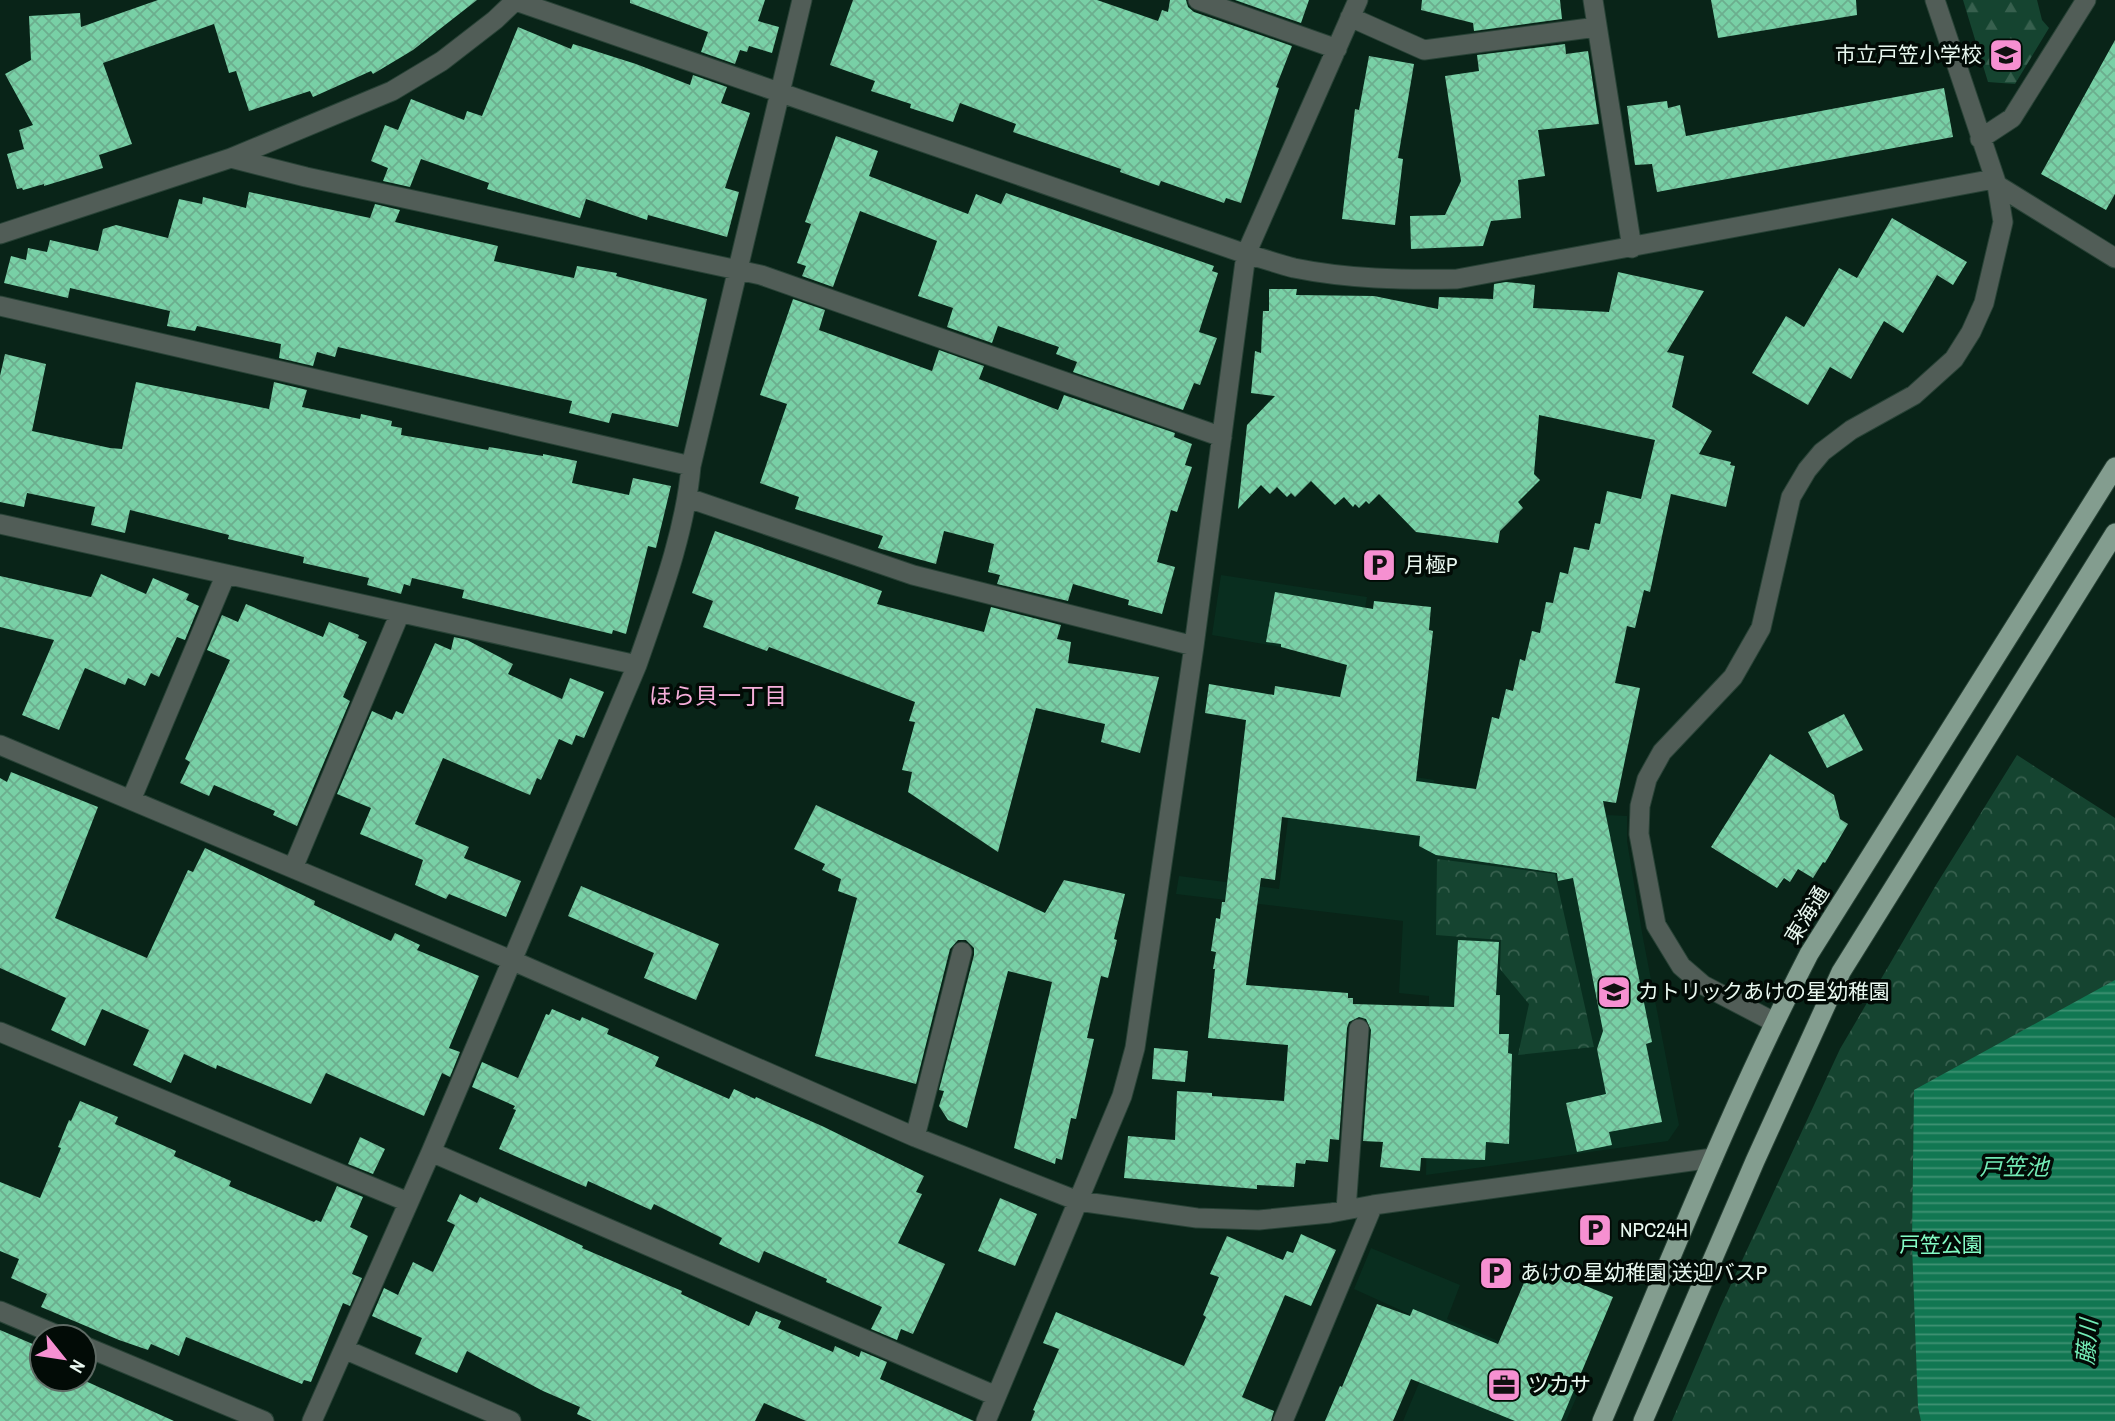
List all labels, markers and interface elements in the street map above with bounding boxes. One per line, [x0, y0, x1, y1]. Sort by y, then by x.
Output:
school or university icon: 市立戸笠小学校 [1987, 36, 2025, 74]
place label: 市立戸笠小学校 [1835, 40, 1982, 69]
parking icon: 月極P [1360, 546, 1398, 584]
place label: 月極P [1404, 550, 1458, 579]
district label: ほら貝一丁目 [649, 680, 787, 711]
street label: 東海通 [1778, 880, 1836, 949]
school or university icon: カトリックあけの星幼稚園 [1595, 973, 1633, 1011]
place label: カトリックあけの星幼稚園 [1638, 977, 1890, 1006]
water label: 戸笠池 [1980, 1151, 2051, 1182]
parking icon: NPC24H [1576, 1211, 1614, 1249]
place label: NPC24H [1620, 1215, 1688, 1244]
park label: 戸笠公園 [1899, 1230, 1983, 1259]
parking icon: あけの星幼稚園 送迎バスP [1477, 1254, 1515, 1292]
place label: あけの星幼稚園 送迎バスP [1520, 1258, 1767, 1287]
water label: 藤川 [2069, 1315, 2104, 1366]
north arrow [28, 1323, 98, 1393]
text: N [64, 1355, 92, 1378]
office icon: ツカサ [1485, 1366, 1523, 1404]
place label: ツカサ [1528, 1370, 1591, 1399]

